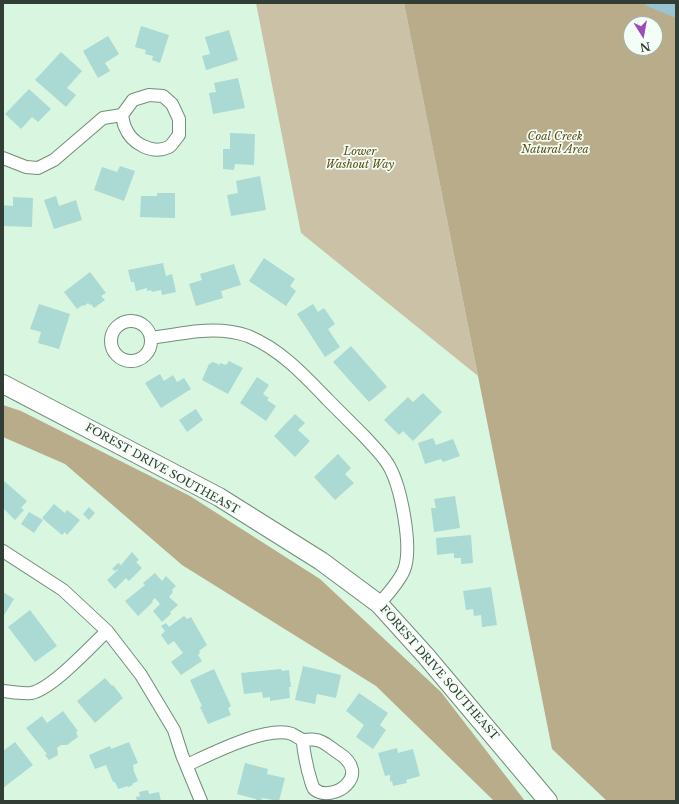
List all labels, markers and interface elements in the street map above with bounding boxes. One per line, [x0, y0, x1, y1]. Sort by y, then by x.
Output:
north arrow [623, 16, 663, 56]
text: N [639, 39, 652, 55]
park label: Coal Creek Natural Area [521, 130, 589, 156]
park label: Lower Washout Way [326, 145, 394, 171]
street label: FOREST DRIVE SOUTHEAST [83, 421, 241, 517]
street label: FOREST DRIVE SOUTHEAST [377, 603, 501, 743]

